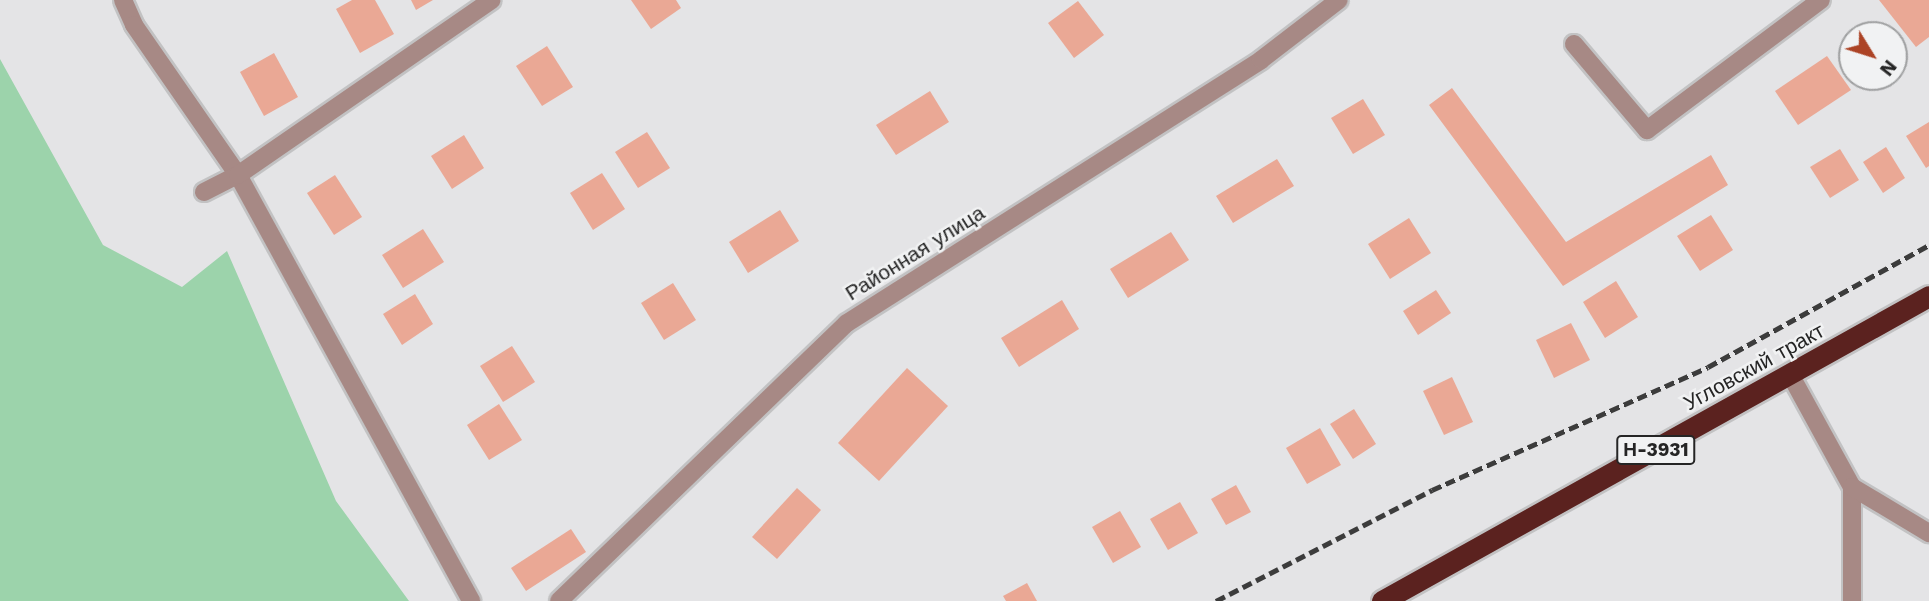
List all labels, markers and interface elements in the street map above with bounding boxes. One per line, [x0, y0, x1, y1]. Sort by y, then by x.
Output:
north arrow [1838, 21, 1908, 91]
text: N [1875, 55, 1902, 81]
street label: Районная улица [841, 200, 989, 306]
street label: Угловский тракт [1679, 318, 1829, 416]
road number: Н-3931 [1616, 435, 1696, 466]

